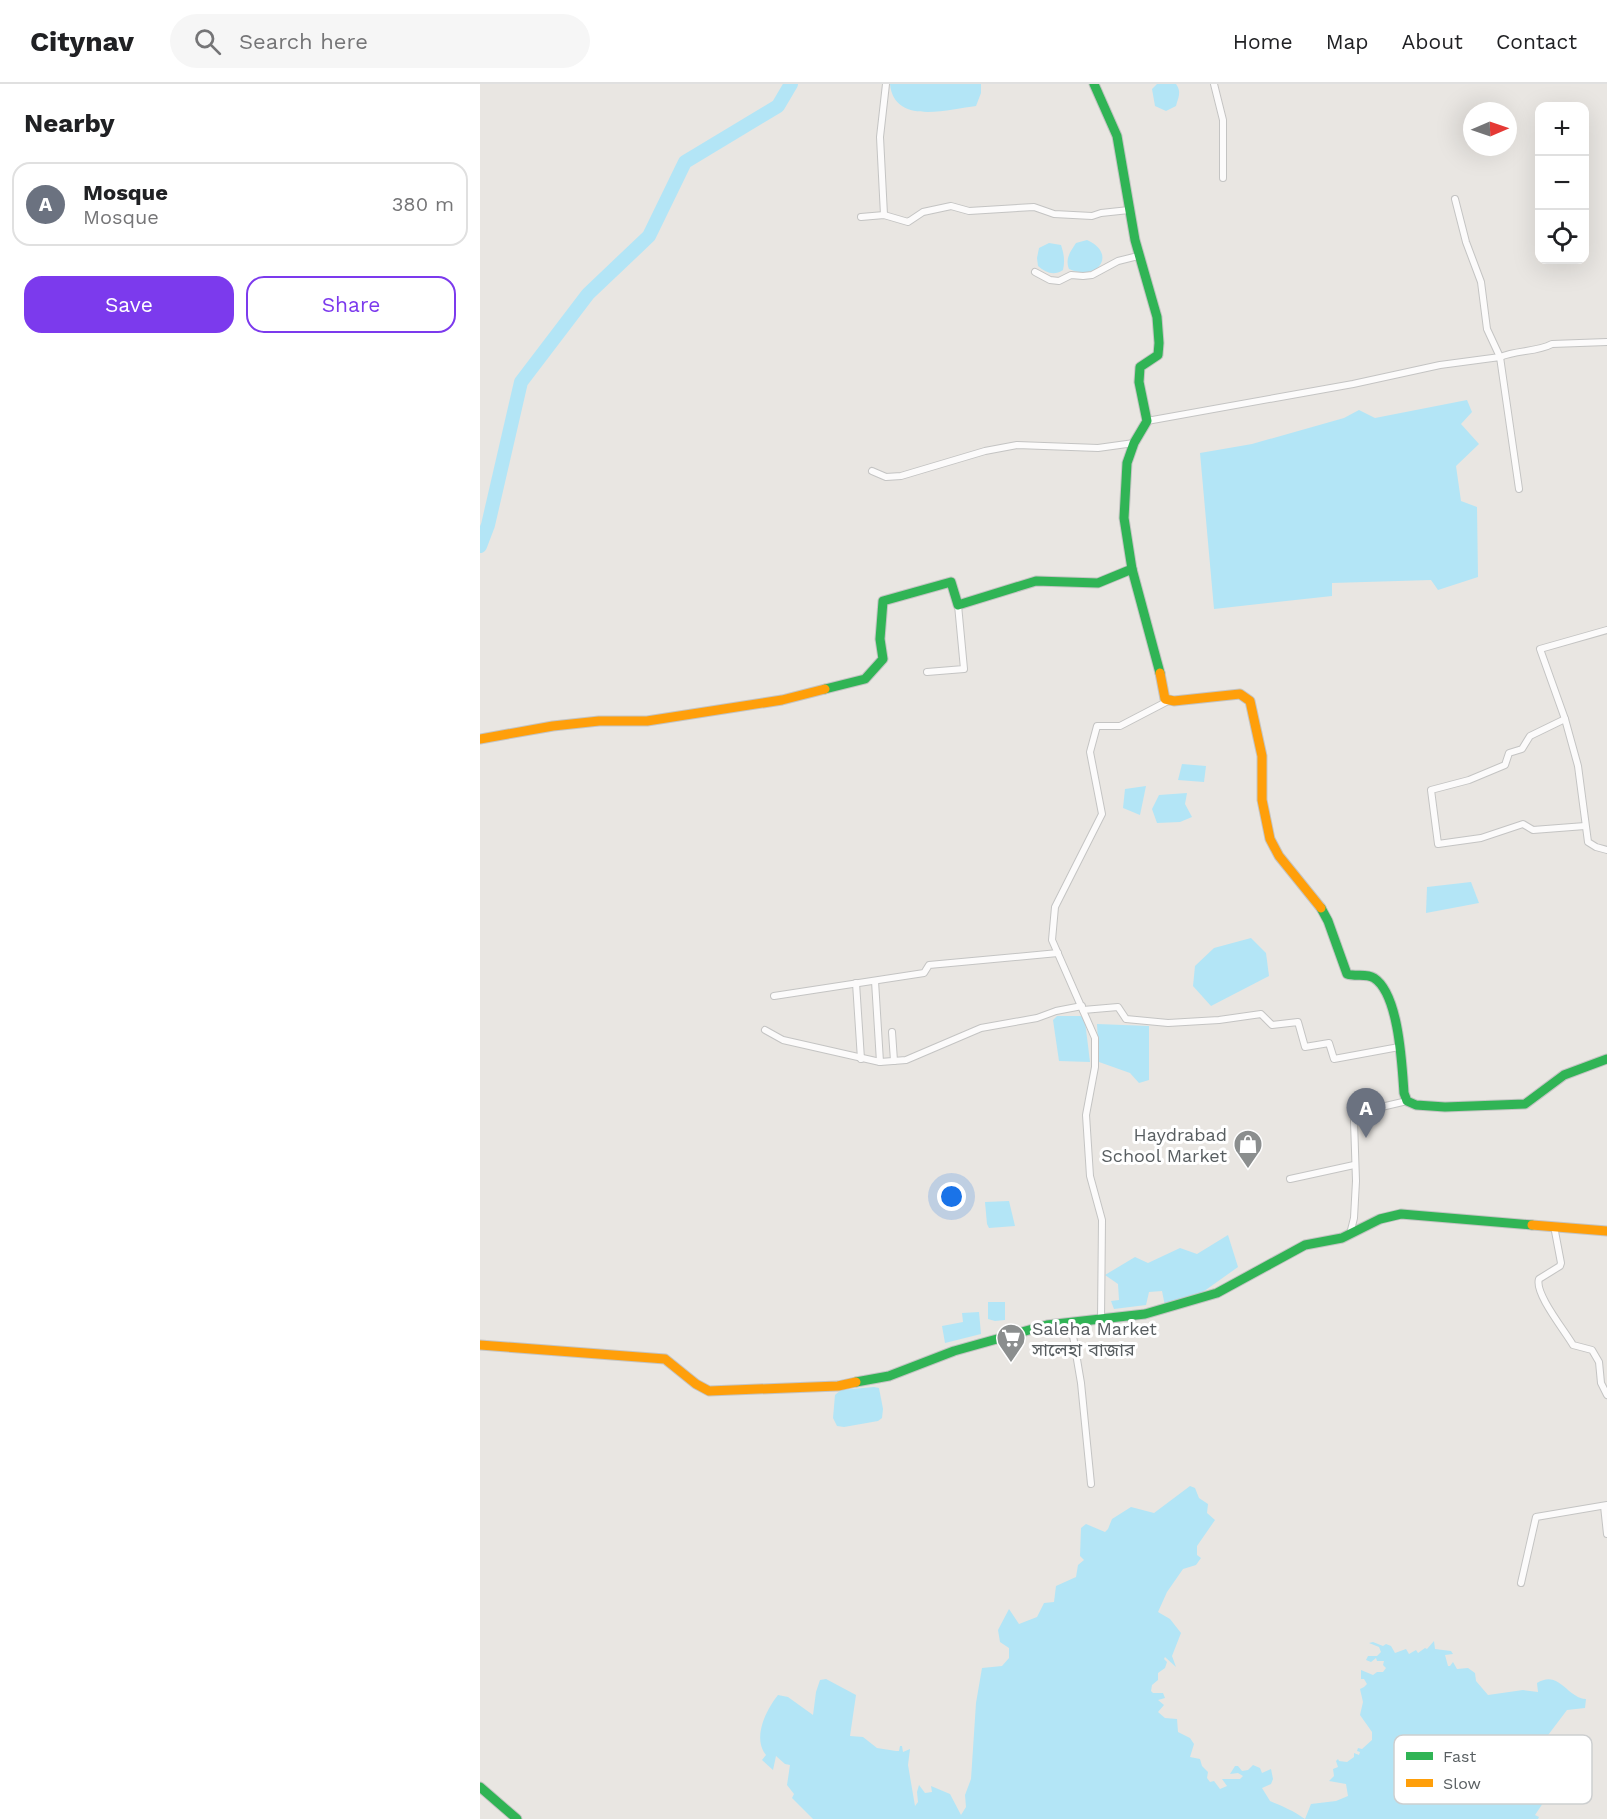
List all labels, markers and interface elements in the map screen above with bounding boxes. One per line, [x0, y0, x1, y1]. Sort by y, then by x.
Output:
search box [170, 14, 590, 68]
text: Citynav [30, 25, 134, 58]
icon: search [191, 25, 224, 58]
text: Search here [239, 29, 368, 54]
text: Home [1233, 29, 1293, 54]
text: Map [1326, 29, 1369, 54]
text: About [1402, 29, 1463, 54]
text: Contact [1496, 29, 1577, 54]
north arrow [1463, 102, 1517, 156]
map controls [1535, 102, 1589, 264]
button: + [1535, 102, 1589, 156]
text: Nearby [24, 108, 115, 138]
button: − [1535, 156, 1589, 210]
text: Mosque [83, 180, 168, 205]
text: A [39, 192, 52, 216]
text: 380 m [392, 192, 454, 216]
text: Mosque [83, 205, 159, 229]
button: locate [1535, 210, 1589, 264]
button: Save [24, 276, 234, 333]
button: Share [246, 276, 456, 333]
pin: A [1346, 1088, 1386, 1138]
place label: Haydrabad School Market [1101, 1124, 1227, 1166]
shop icon: Haydrabad School Market [1232, 1128, 1264, 1170]
your location [937, 1182, 966, 1211]
place label: Saleha Market সালেহা বাজার [1031, 1318, 1157, 1360]
supermarket icon: Saleha Market সালেহা বাজার [995, 1322, 1027, 1364]
legend [1394, 1735, 1592, 1804]
text: Fast [1443, 1747, 1476, 1766]
text: Slow [1443, 1774, 1481, 1793]

